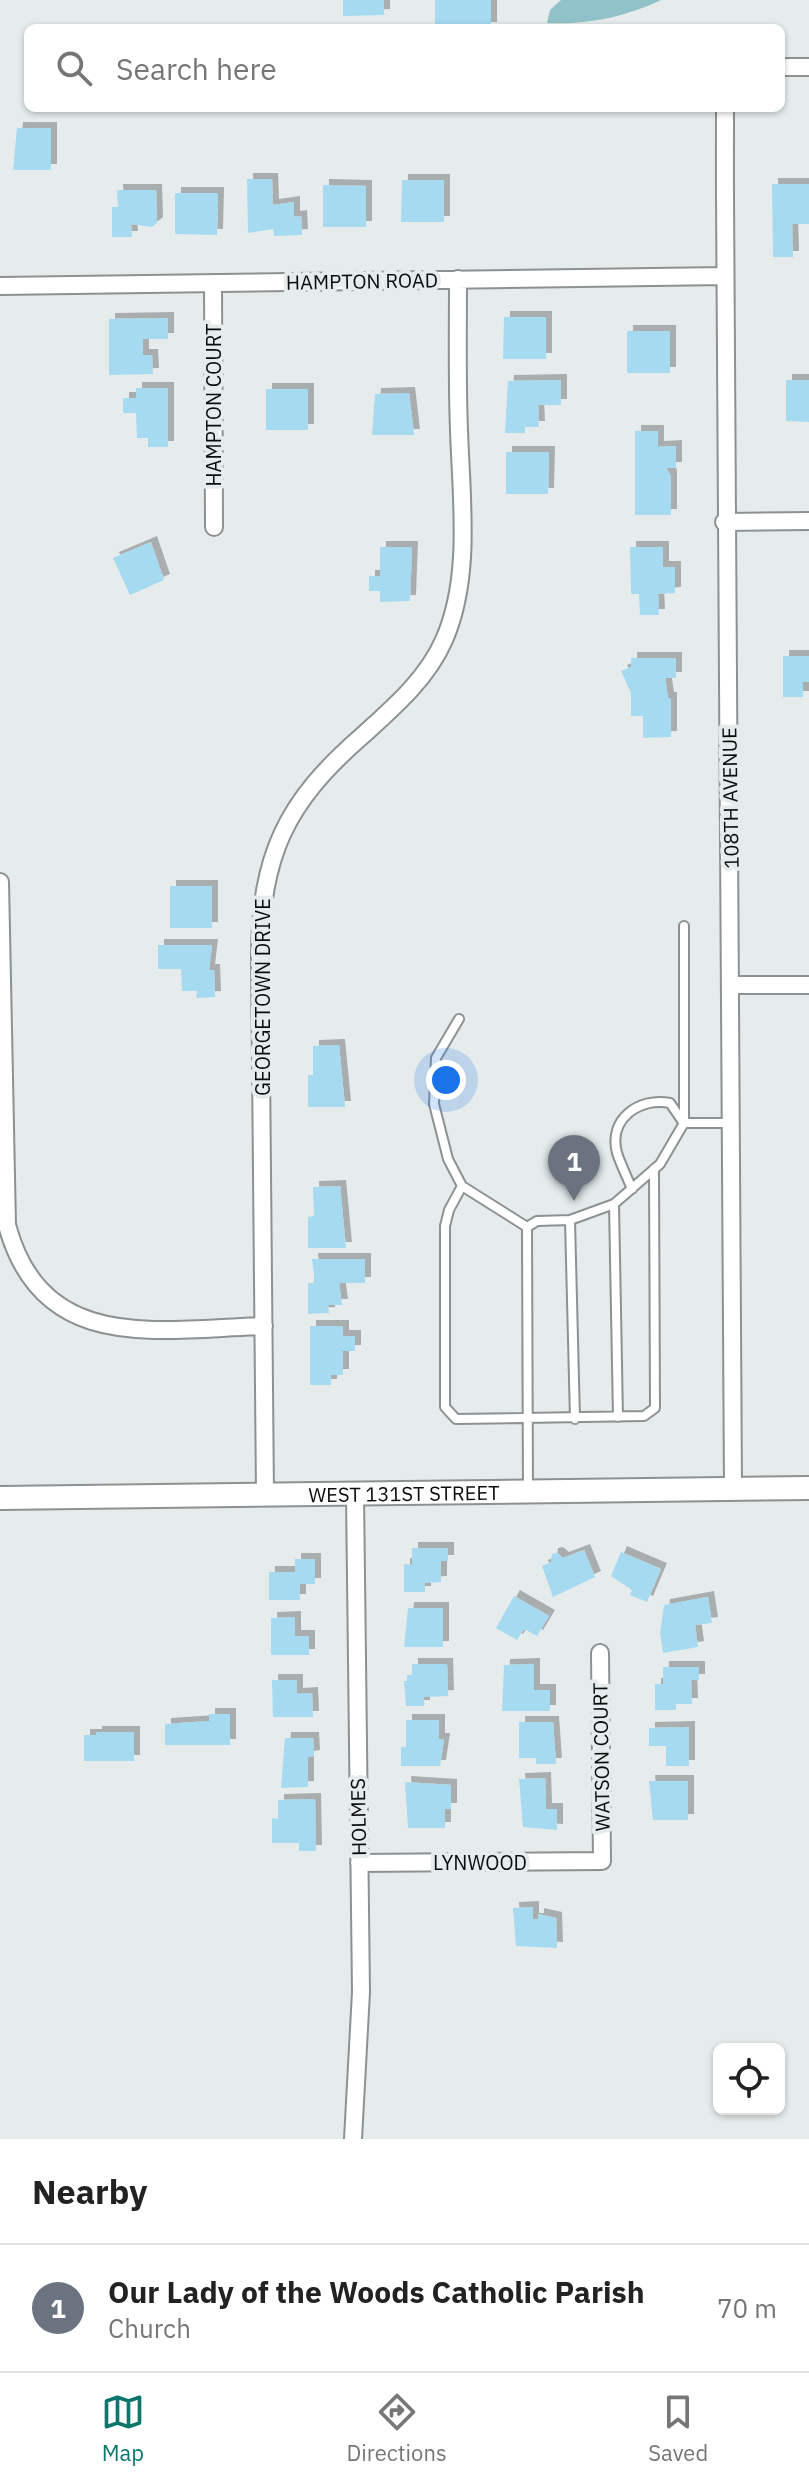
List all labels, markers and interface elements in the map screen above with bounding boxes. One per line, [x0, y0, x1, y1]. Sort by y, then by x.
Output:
search box [24, 24, 785, 112]
icon: search [52, 46, 96, 90]
text: Search here [116, 49, 277, 88]
street label: HAMPTON ROAD [286, 266, 438, 296]
street label: HAMPTON COURT [200, 323, 227, 487]
street label: 108TH AVENUE [715, 727, 745, 869]
street label: GEORGETOWN DRIVE [249, 898, 276, 1096]
your location [426, 1060, 466, 1100]
pin: 1 [548, 1135, 600, 1201]
street label: WEST 131ST STREET [308, 1478, 500, 1508]
street label: WATSON COURT [586, 1682, 616, 1832]
street label: HOLMES [344, 1778, 372, 1856]
street label: LYNWOOD [433, 1849, 527, 1876]
map controls [713, 2043, 785, 2115]
button: locate [713, 2043, 785, 2115]
text: Nearby [32, 2169, 147, 2213]
text: Our Lady of the Woods Catholic Parish [108, 2272, 645, 2311]
text: 1 [50, 2291, 66, 2325]
text: 70 m [717, 2291, 777, 2325]
text: Church [108, 2311, 191, 2345]
tab: Map [101, 2390, 145, 2467]
tab: Directions [347, 2390, 447, 2467]
tab: Saved [648, 2390, 708, 2467]

